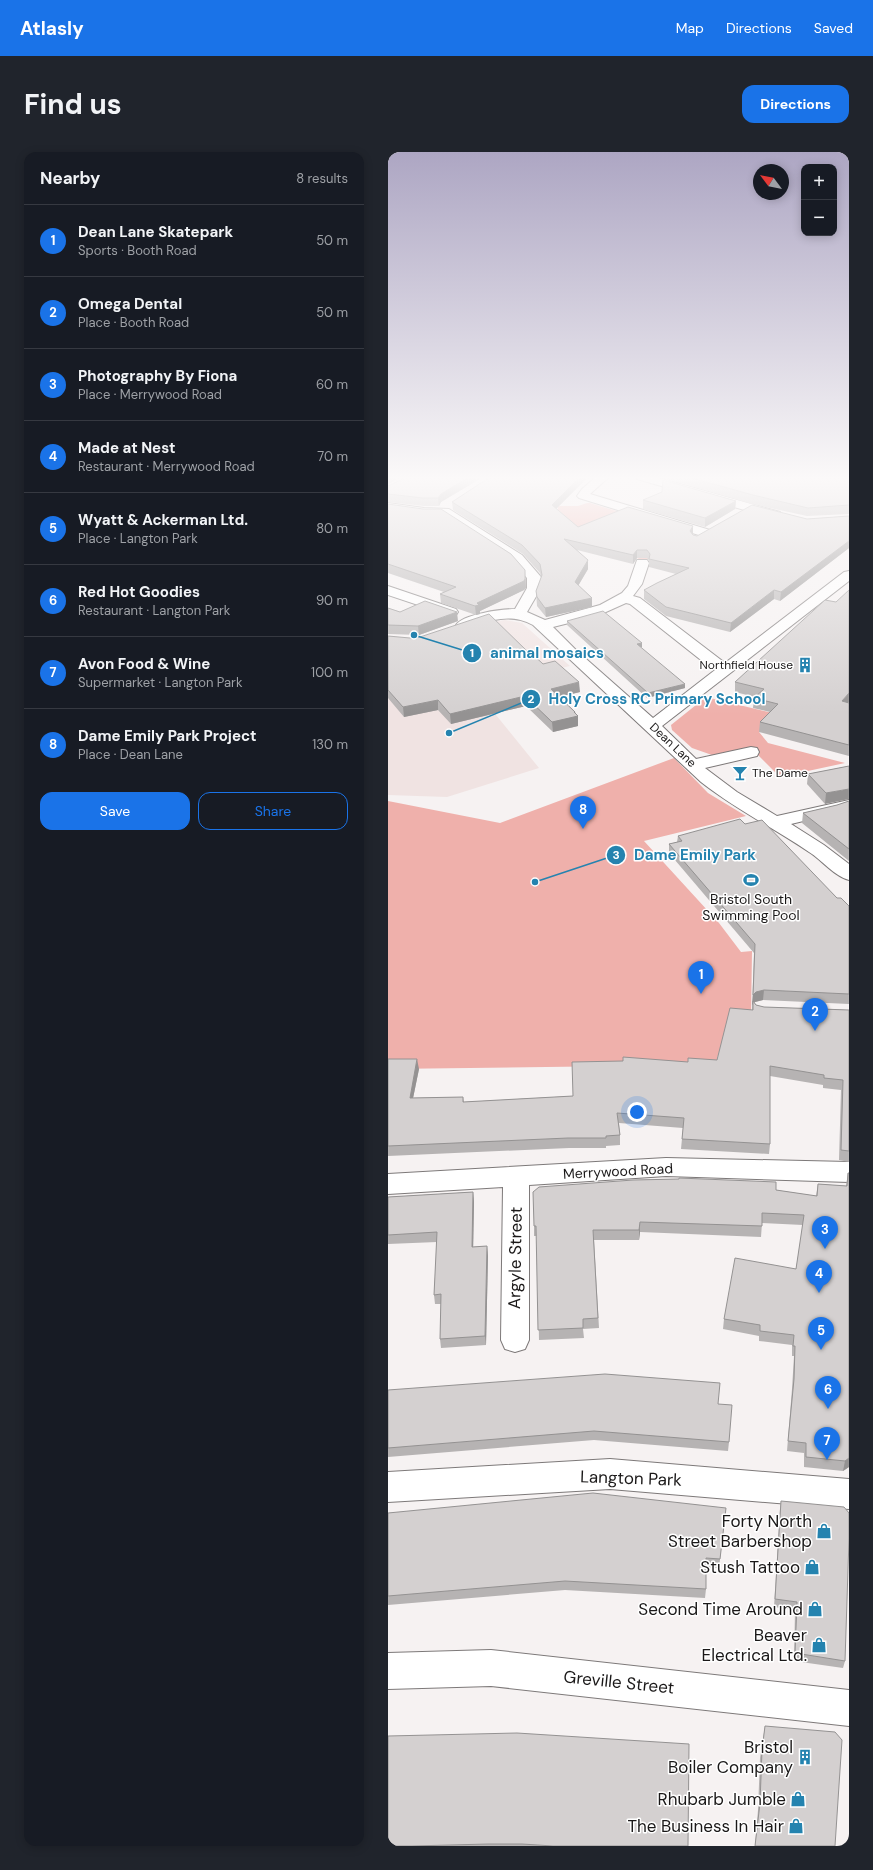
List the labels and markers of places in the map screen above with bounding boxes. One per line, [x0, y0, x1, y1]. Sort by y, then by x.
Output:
callout: animal mosaics [462, 640, 612, 667]
building icon: Northfield House [796, 656, 814, 674]
place label: Northfield House [700, 657, 793, 673]
callout: Holy Cross RC Primary School [521, 685, 774, 712]
bar icon: The Dame [731, 764, 749, 782]
place label: The Dame [752, 765, 808, 781]
pin: 8 [570, 796, 596, 829]
callout: Dame Emily Park [606, 842, 764, 869]
sports icon: Bristol South Swimming Pool [742, 871, 760, 889]
place label: Bristol South Swimming Pool [702, 890, 800, 924]
pin: 1 [688, 961, 714, 994]
pin: 2 [802, 998, 828, 1031]
pin: 3 [812, 1216, 838, 1249]
pin: 4 [806, 1260, 832, 1293]
pin: 5 [808, 1317, 834, 1350]
pin: 6 [815, 1376, 841, 1409]
pin: 7 [814, 1427, 840, 1460]
place label: Forty North Street Barbershop [668, 1510, 812, 1552]
shop icon: Forty North Street Barbershop [815, 1522, 833, 1540]
place label: Stush Tattoo [700, 1556, 800, 1578]
shop icon: Stush Tattoo [803, 1558, 821, 1576]
place label: Second Time Around [638, 1598, 803, 1620]
shop icon: Second Time Around [806, 1600, 824, 1618]
place label: Beaver Electrical Ltd. [702, 1624, 807, 1666]
shop icon: Beaver Electrical Ltd. [810, 1636, 828, 1654]
place label: Bristol Boiler Company [668, 1736, 794, 1778]
building icon: Bristol Boiler Company [796, 1748, 814, 1766]
place label: Rhubarb Jumble [658, 1788, 786, 1810]
shop icon: Rhubarb Jumble [789, 1790, 807, 1808]
place label: The Business In Hair [627, 1815, 784, 1837]
shop icon: The Business In Hair [787, 1817, 805, 1835]

